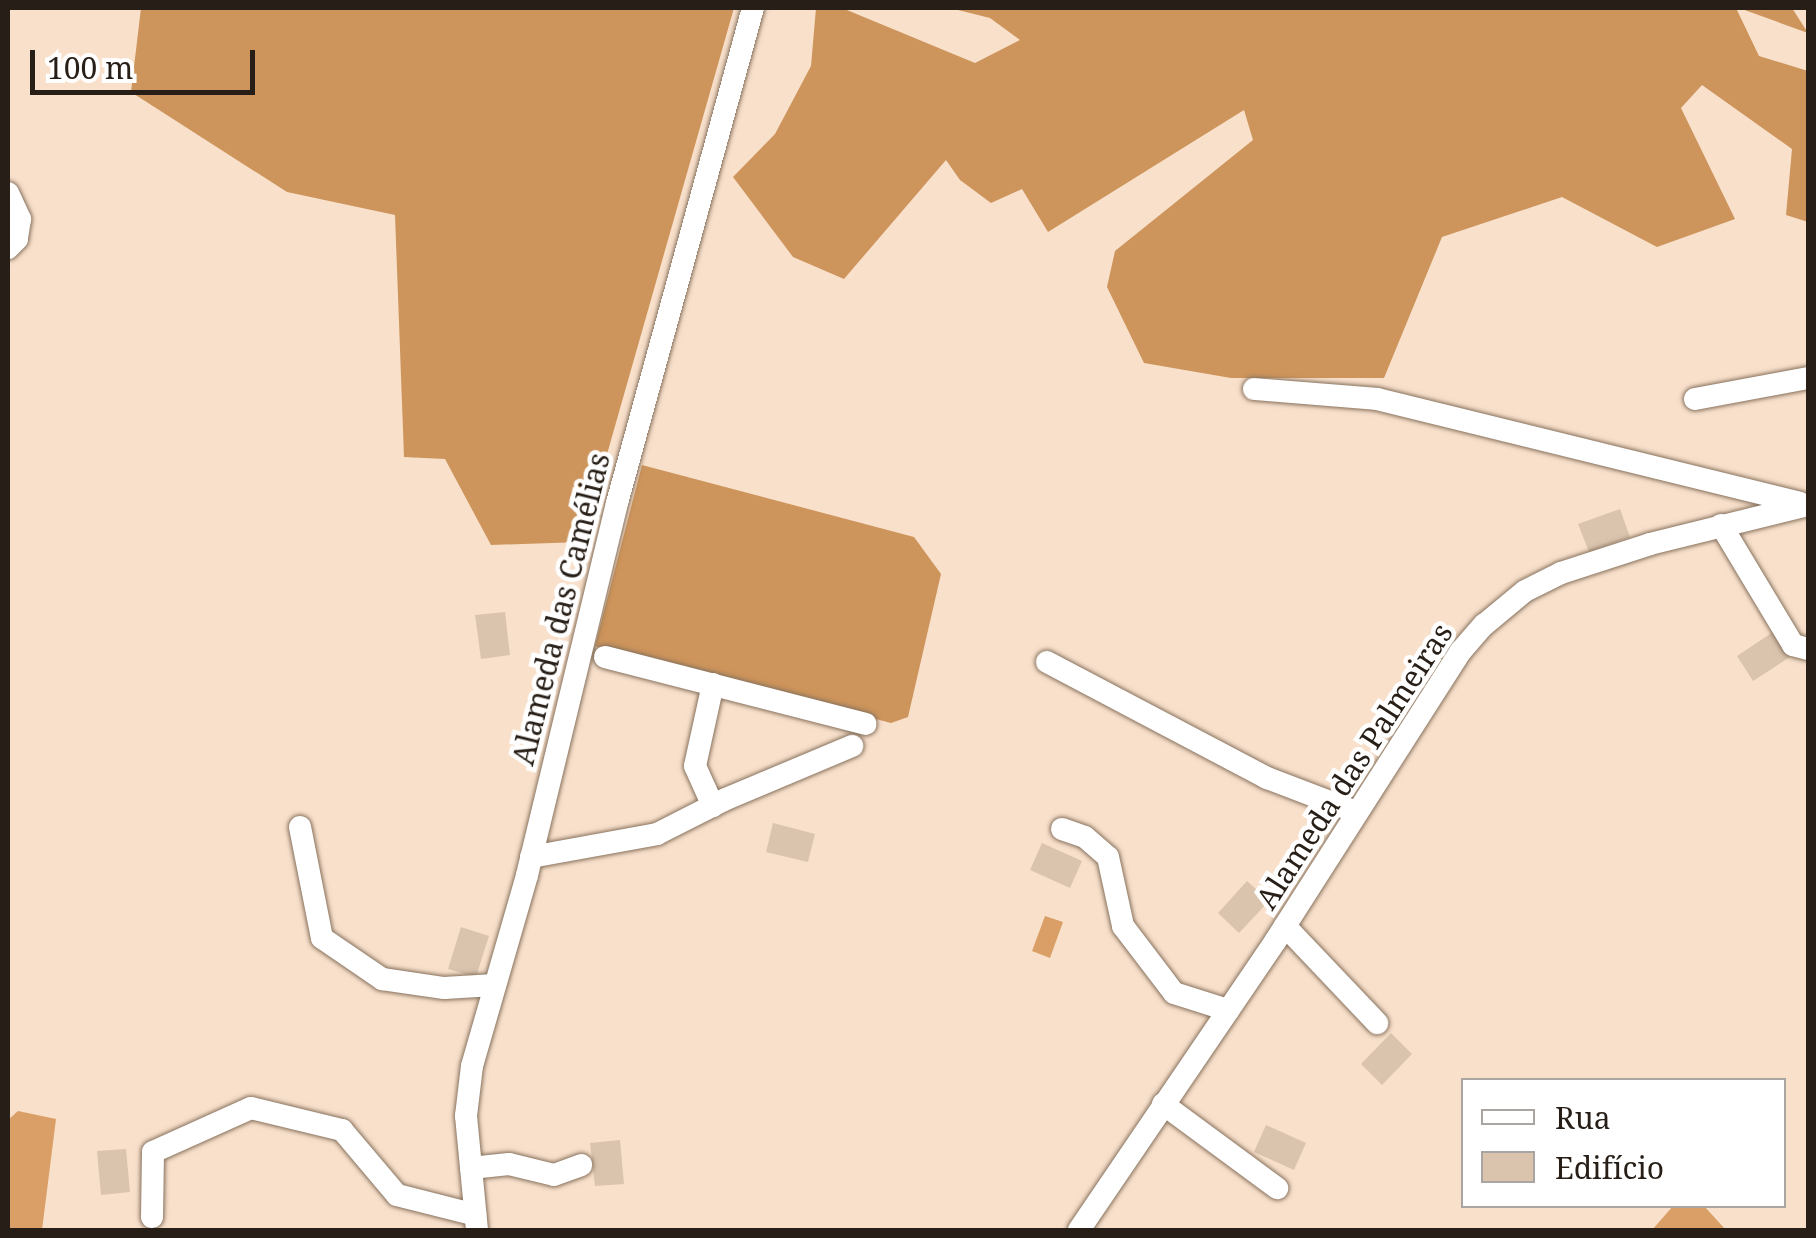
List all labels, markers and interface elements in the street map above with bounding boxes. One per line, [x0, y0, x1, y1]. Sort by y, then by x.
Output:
scale bar [35, 30, 260, 92]
text: 100 m [47, 47, 133, 88]
street label: Alameda das Camélias [505, 449, 617, 769]
street label: Alameda das Palmeiras [1248, 616, 1460, 916]
legend [1461, 1078, 1786, 1208]
text: Rua [1555, 1097, 1611, 1138]
text: Edifício [1555, 1147, 1664, 1188]

